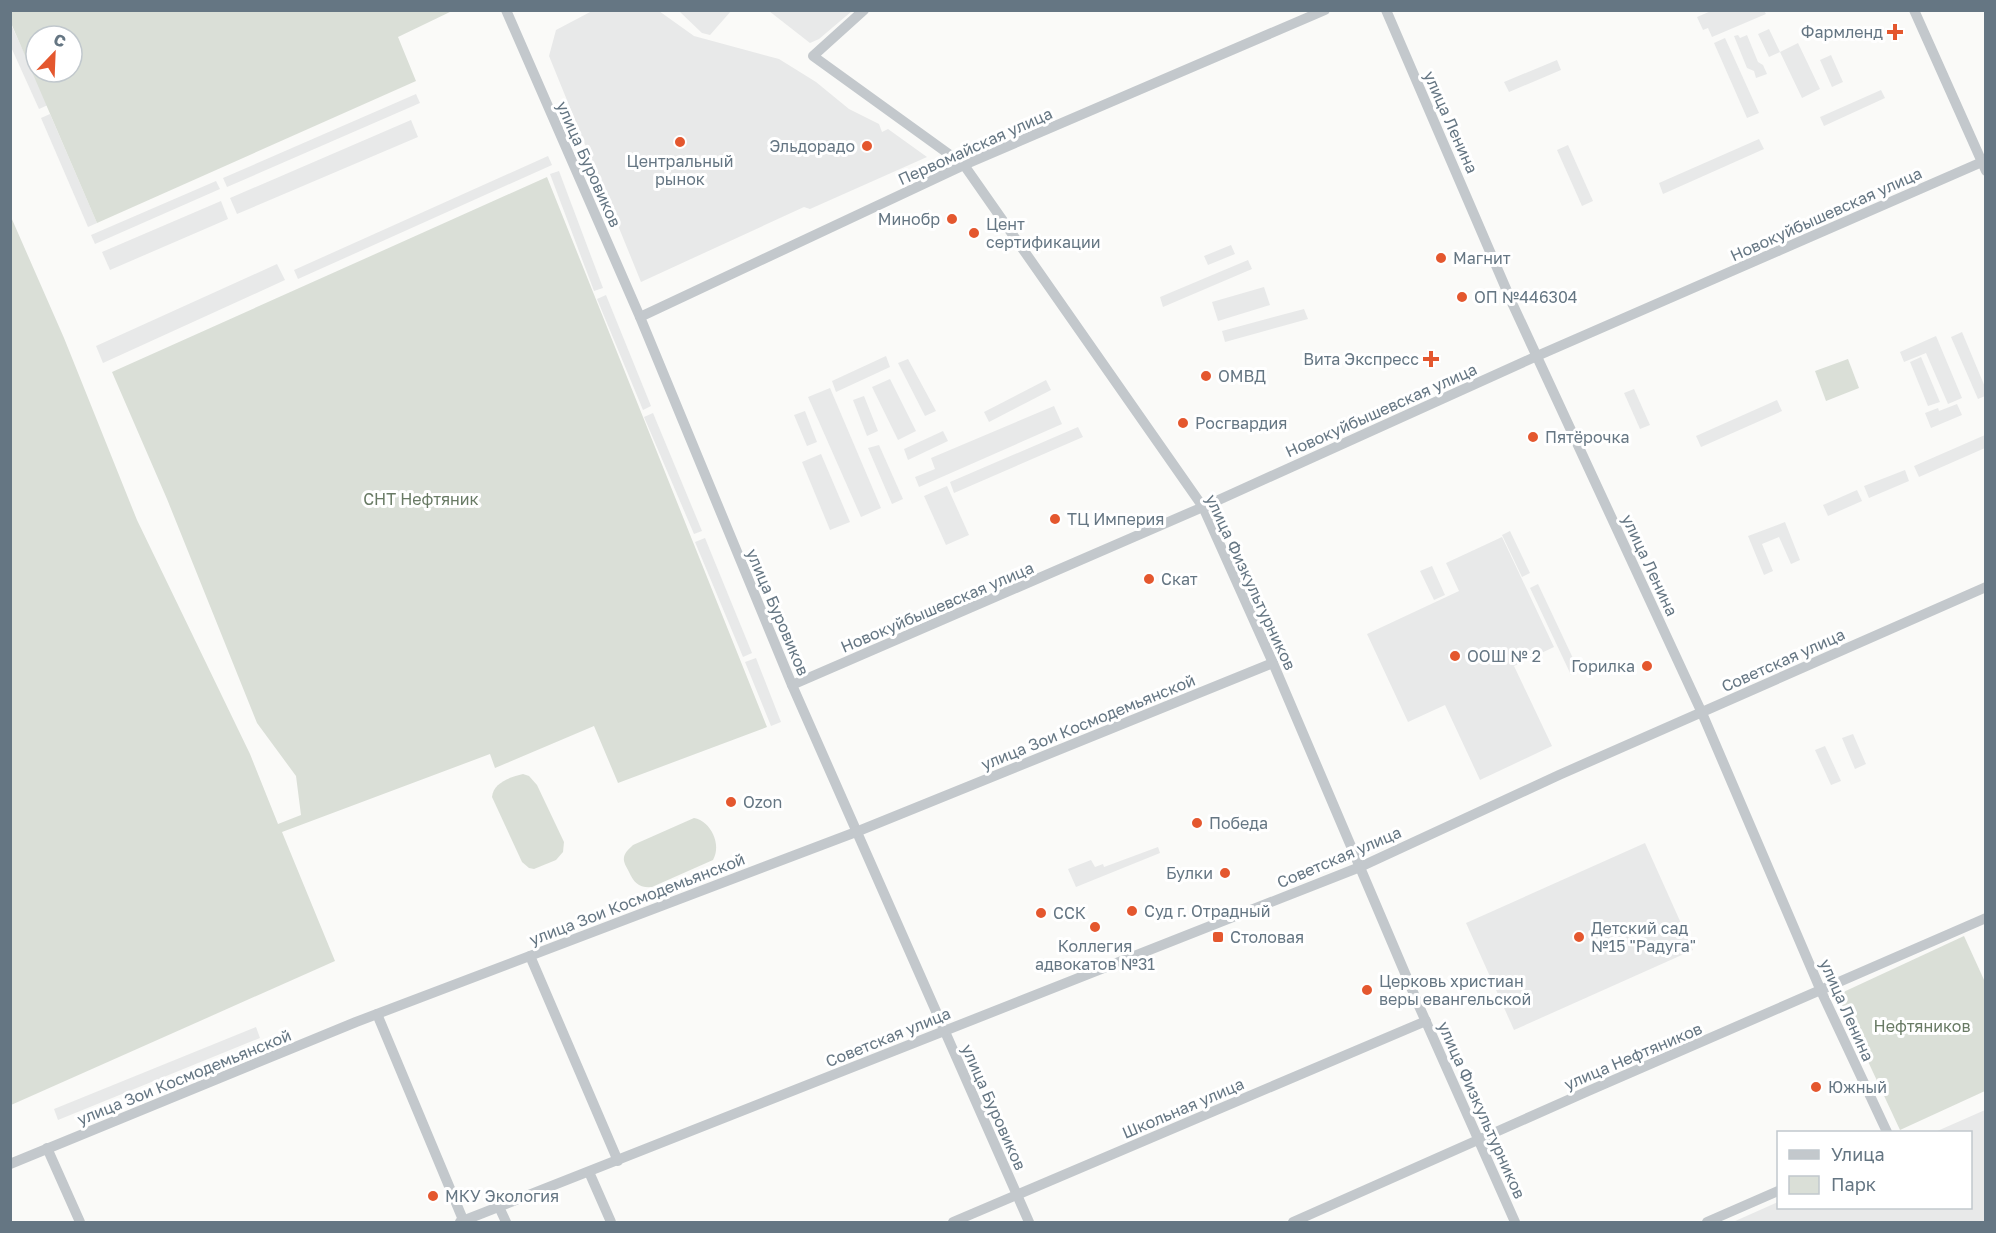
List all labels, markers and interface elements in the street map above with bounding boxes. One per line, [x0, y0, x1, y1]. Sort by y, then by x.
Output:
place label: Фармленд [1801, 22, 1883, 42]
north arrow [24, 24, 84, 84]
marker: Фармленд [1888, 25, 1902, 39]
text: С [51, 29, 69, 52]
street label: улица Ленина [1420, 68, 1482, 176]
street label: улица Буровиков [552, 98, 626, 230]
street label: Первомайская улица [895, 103, 1055, 189]
marker: Центральный рынок [673, 135, 687, 149]
place label: Эльдорадо [769, 136, 855, 156]
marker: Эльдорадо [860, 139, 874, 153]
place label: Центральный рынок [627, 151, 733, 189]
street label: Новокуйбышевская улица [1727, 163, 1925, 265]
place label: Минобр [878, 209, 940, 229]
marker: Минобр [945, 212, 959, 226]
place label: Цент сертификации [986, 214, 1100, 252]
marker: Цент сертификации [967, 226, 981, 240]
place label: Магнит [1453, 248, 1511, 268]
marker: Магнит [1434, 251, 1448, 265]
place label: ОП №446304 [1474, 287, 1578, 307]
marker: ОП №446304 [1455, 290, 1469, 304]
place label: Вита Экспресс [1303, 349, 1419, 369]
marker: Вита Экспресс [1424, 352, 1438, 366]
street label: Новокуйбышевская улица [1282, 359, 1480, 461]
place label: ОМВД [1218, 366, 1266, 386]
marker: ОМВД [1199, 369, 1213, 383]
place label: Росгвардия [1195, 413, 1287, 433]
marker: Росгвардия [1176, 416, 1190, 430]
place label: Пятёрочка [1545, 427, 1629, 447]
marker: Пятёрочка [1526, 430, 1540, 444]
park label: СНТ Нефтяник [363, 489, 479, 509]
street label: улица Физкультурников [1201, 491, 1301, 673]
place label: ТЦ Империя [1067, 509, 1164, 529]
street label: улица Ленина [1618, 511, 1682, 619]
marker: ТЦ Империя [1048, 512, 1062, 526]
street label: улица Буровиков [742, 546, 814, 678]
street label: Новокуйбышевская улица [837, 557, 1037, 657]
place label: Скат [1161, 569, 1198, 589]
marker: Скат [1142, 572, 1156, 586]
street label: Советская улица [1718, 624, 1848, 696]
place label: ООШ № 2 [1467, 646, 1541, 666]
marker: ООШ № 2 [1448, 649, 1462, 663]
place label: Горилка [1571, 656, 1635, 676]
marker: Горилка [1640, 659, 1654, 673]
street label: улица Зои Космодемьянской [978, 670, 1198, 774]
place label: Ozon [743, 792, 782, 812]
marker: Ozon [724, 795, 738, 809]
place label: Победа [1209, 813, 1268, 833]
marker: Победа [1190, 816, 1204, 830]
street label: Советская улица [1274, 822, 1404, 892]
street label: улица Зои Космодемьянской [526, 849, 748, 949]
place label: Булки [1166, 863, 1213, 883]
marker: Булки [1218, 866, 1232, 880]
place label: Суд г. Отрадный [1144, 901, 1270, 921]
place label: ССК [1053, 903, 1086, 923]
marker: Суд г. Отрадный [1125, 904, 1139, 918]
marker: ССК [1034, 906, 1048, 920]
place label: Детский сад №15 "Радуга" [1591, 918, 1696, 956]
marker: Коллегия адвокатов №31 [1088, 920, 1102, 934]
place label: Столовая [1230, 927, 1304, 947]
marker: Столовая [1211, 930, 1225, 944]
marker: Детский сад №15 "Радуга" [1572, 930, 1586, 944]
place label: Коллегия адвокатов №31 [1035, 936, 1155, 974]
street label: улица Ленина [1816, 956, 1878, 1064]
place label: Церковь христиан веры евангельской [1379, 971, 1531, 1009]
marker: Церковь христиан веры евангельской [1360, 983, 1374, 997]
street label: Советская улица [823, 1003, 953, 1071]
park label: Нефтяников [1874, 1016, 1970, 1036]
street label: улица Физкультурников [1434, 1018, 1530, 1202]
street label: улица Нефтяников [1561, 1018, 1705, 1094]
street label: улица Зои Космодемьянской [74, 1025, 294, 1129]
street label: улица Буровиков [957, 1041, 1031, 1173]
street label: Школьная улица [1119, 1073, 1247, 1143]
place label: Южный [1828, 1077, 1887, 1097]
marker: Южный [1809, 1080, 1823, 1094]
legend [1777, 1131, 1972, 1209]
text: Улица [1831, 1143, 1885, 1165]
text: Парк [1831, 1173, 1876, 1195]
place label: МКУ Экология [445, 1186, 559, 1206]
marker: МКУ Экология [426, 1189, 440, 1203]

